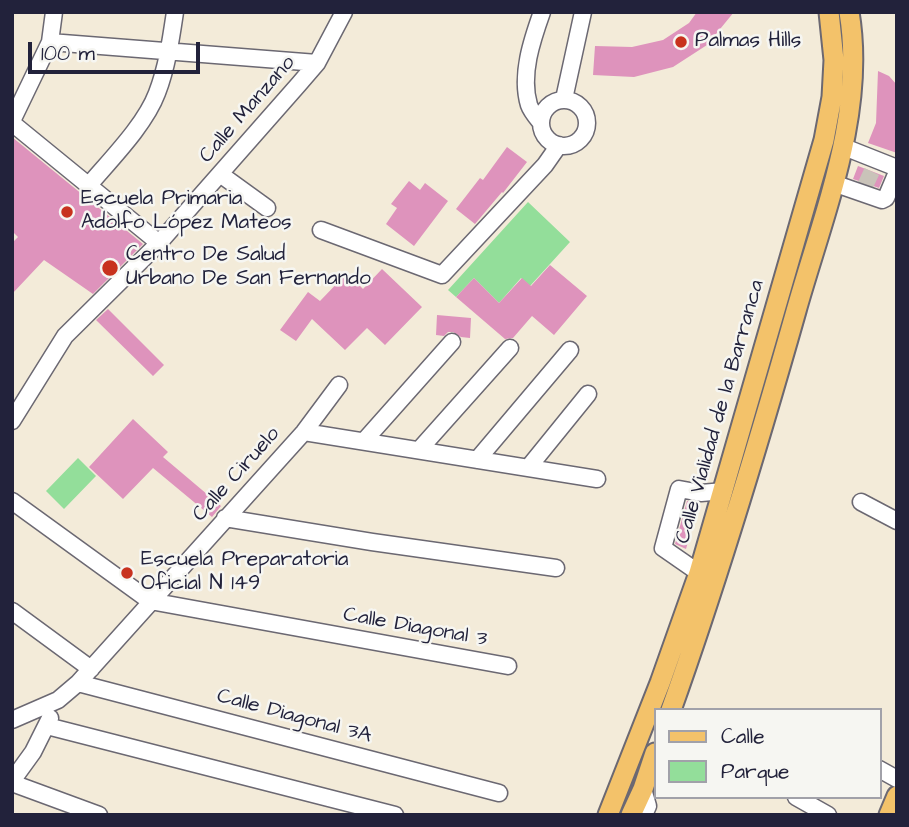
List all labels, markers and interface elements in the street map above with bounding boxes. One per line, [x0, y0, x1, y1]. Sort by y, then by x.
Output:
scale bar [32, 28, 203, 72]
place label: Palmas Hills [695, 29, 801, 55]
marker: Palmas Hills [673, 34, 689, 50]
text: 100 m [41, 39, 95, 68]
street label: Calle Manzano [195, 51, 301, 169]
place label: Escuela Primaria Adolfo López Mateos [81, 187, 291, 237]
marker: Escuela Primaria Adolfo López Mateos [59, 204, 75, 220]
place label: Centro De Salud Urbano De San Fernando [126, 243, 371, 293]
marker: Centro De Salud Urbano De San Fernando [100, 258, 120, 278]
street label: Calle Vialidad de la Barranca [671, 277, 771, 547]
street label: Calle Ciruelo [188, 422, 286, 528]
place label: Escuela Preparatoria Oficial N 149 [141, 548, 348, 598]
marker: Escuela Preparatoria Oficial N 149 [119, 565, 135, 581]
street label: Calle Diagonal 3 [341, 603, 489, 653]
street label: Calle Diagonal 3A [214, 684, 374, 750]
legend [654, 708, 881, 799]
text: Calle [721, 722, 765, 751]
text: Parque [721, 757, 789, 786]

